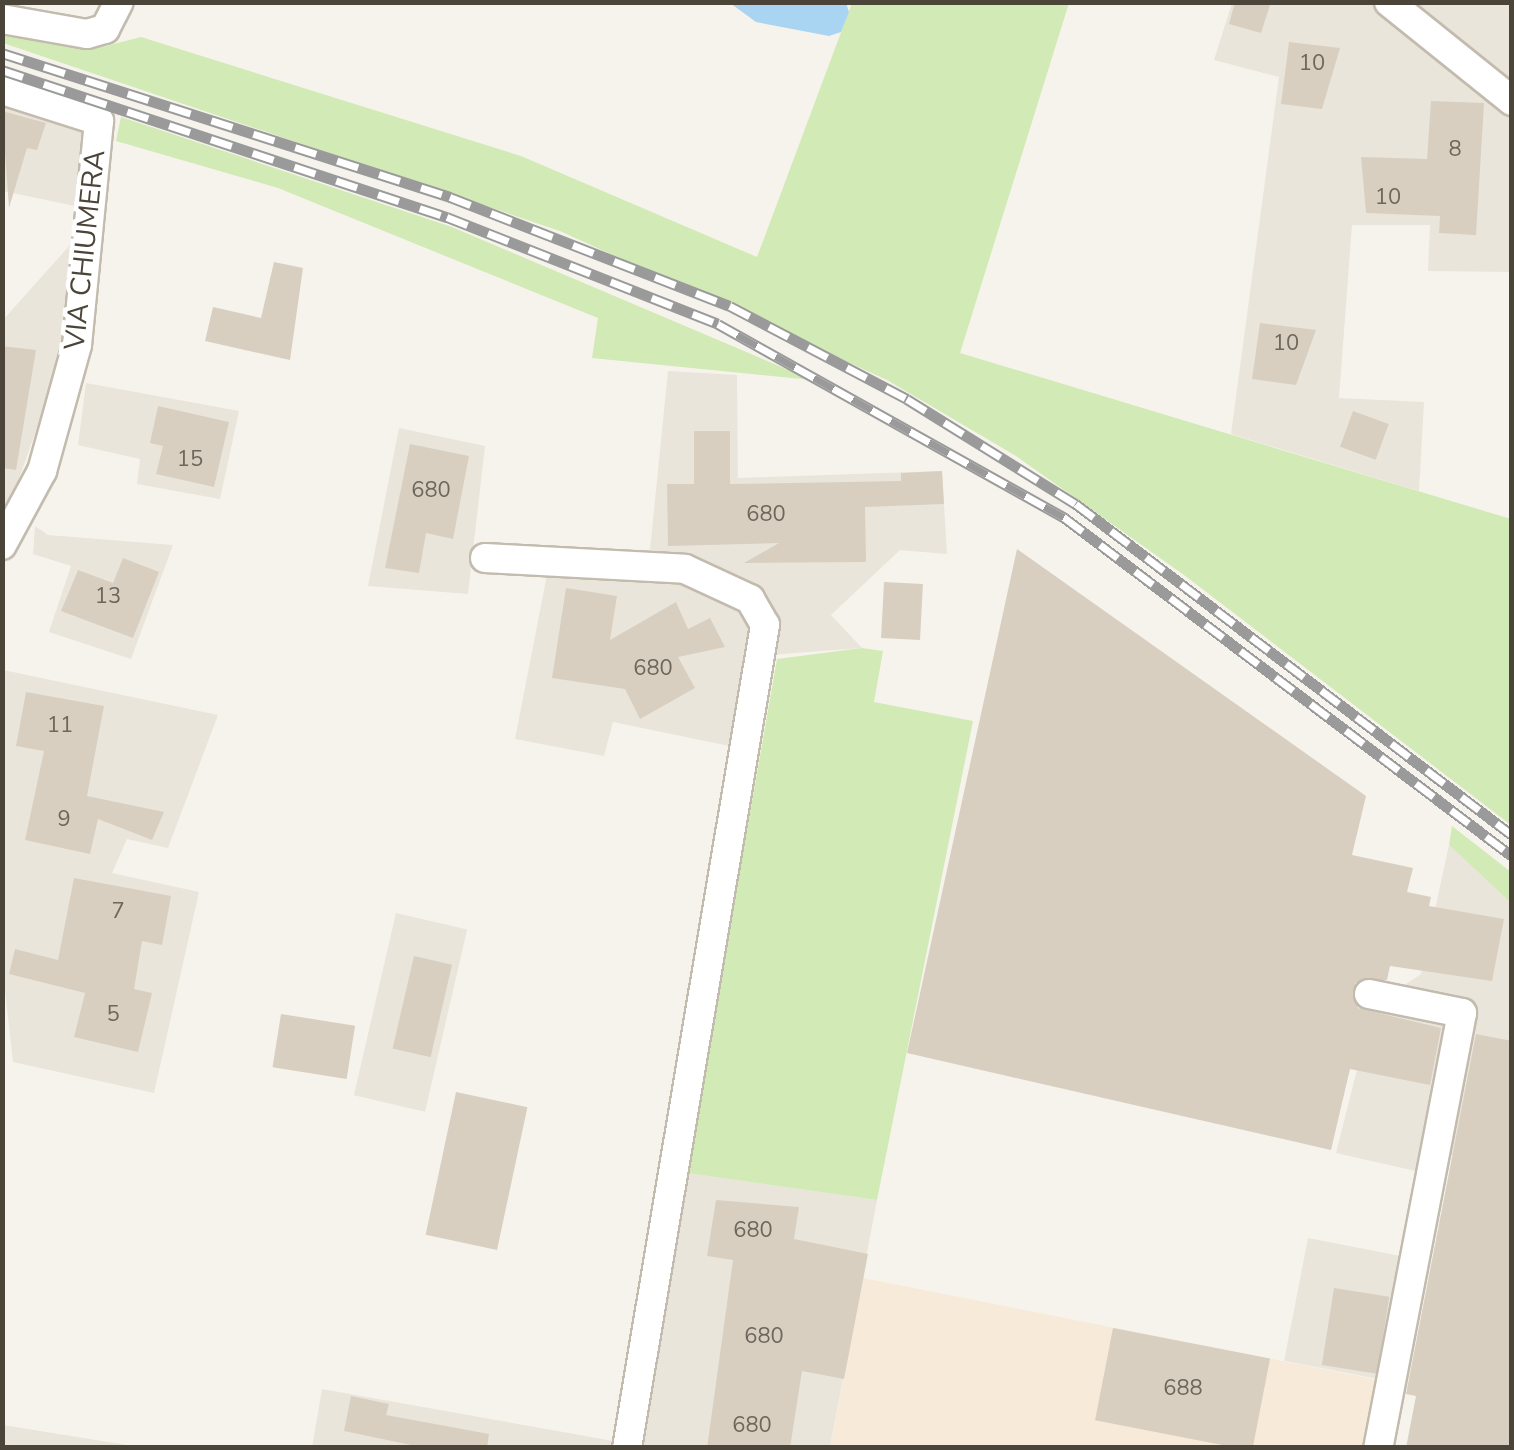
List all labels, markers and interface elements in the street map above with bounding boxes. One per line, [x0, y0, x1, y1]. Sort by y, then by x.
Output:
house number: 10 [1299, 51, 1325, 77]
house number: 8 [1448, 137, 1462, 163]
street label: VIA CHIUMERA [58, 148, 112, 352]
house number: 10 [1375, 185, 1401, 211]
house number: 10 [1273, 331, 1299, 357]
house number: 15 [177, 447, 203, 473]
house number: 680 [411, 478, 451, 504]
house number: 680 [746, 502, 786, 528]
house number: 13 [95, 584, 121, 610]
house number: 680 [633, 656, 673, 682]
house number: 11 [47, 713, 73, 739]
house number: 9 [57, 807, 71, 833]
house number: 7 [111, 899, 125, 925]
house number: 5 [106, 1002, 120, 1028]
house number: 680 [733, 1218, 773, 1244]
house number: 680 [744, 1324, 784, 1350]
house number: 688 [1163, 1376, 1203, 1402]
house number: 680 [732, 1413, 772, 1439]

